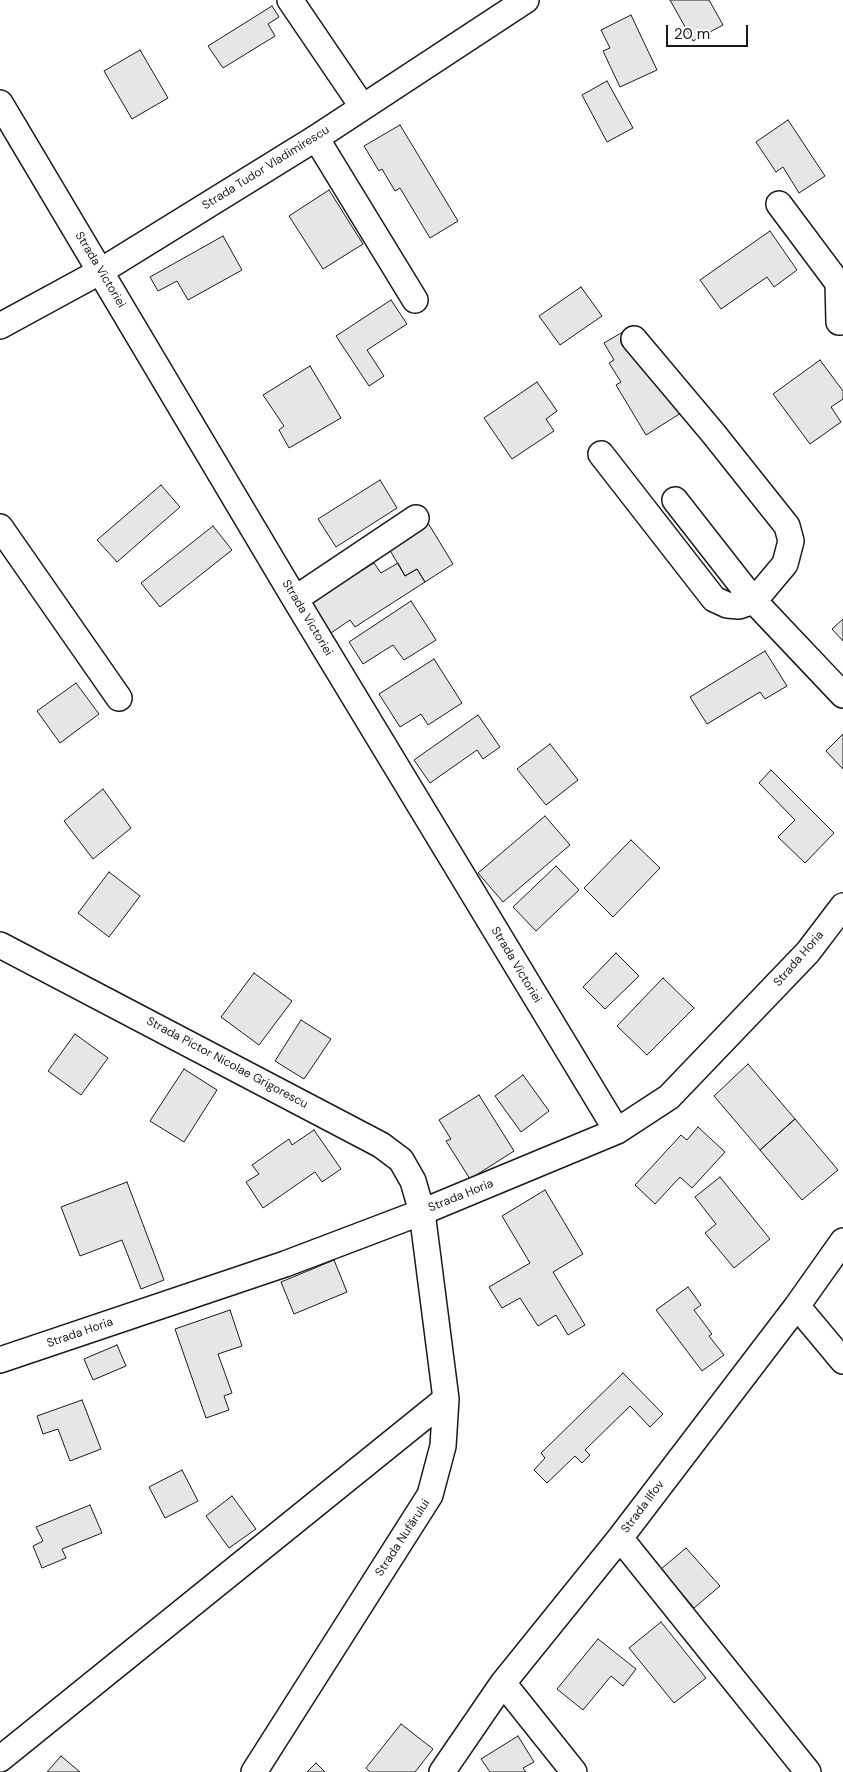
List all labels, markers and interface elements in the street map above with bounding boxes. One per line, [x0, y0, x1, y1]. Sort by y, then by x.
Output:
scale bar [668, 15, 750, 47]
text: 20 m [674, 24, 710, 44]
street label: Strada Tudor Vladimirescu [200, 123, 332, 213]
street label: Strada Victoriei [72, 229, 128, 311]
street label: Strada Victoriei [279, 577, 335, 659]
street label: Strada Victoriei [488, 924, 544, 1006]
street label: Strada Horia [771, 928, 827, 990]
street label: Strada Pictor Nicolae Grigorescu [144, 1014, 310, 1112]
street label: Strada Horia [426, 1176, 496, 1216]
street label: Strada Horia [45, 1315, 115, 1351]
street label: Strada Ilfov [618, 1478, 668, 1536]
street label: Strada Nufărului [373, 1497, 433, 1579]

